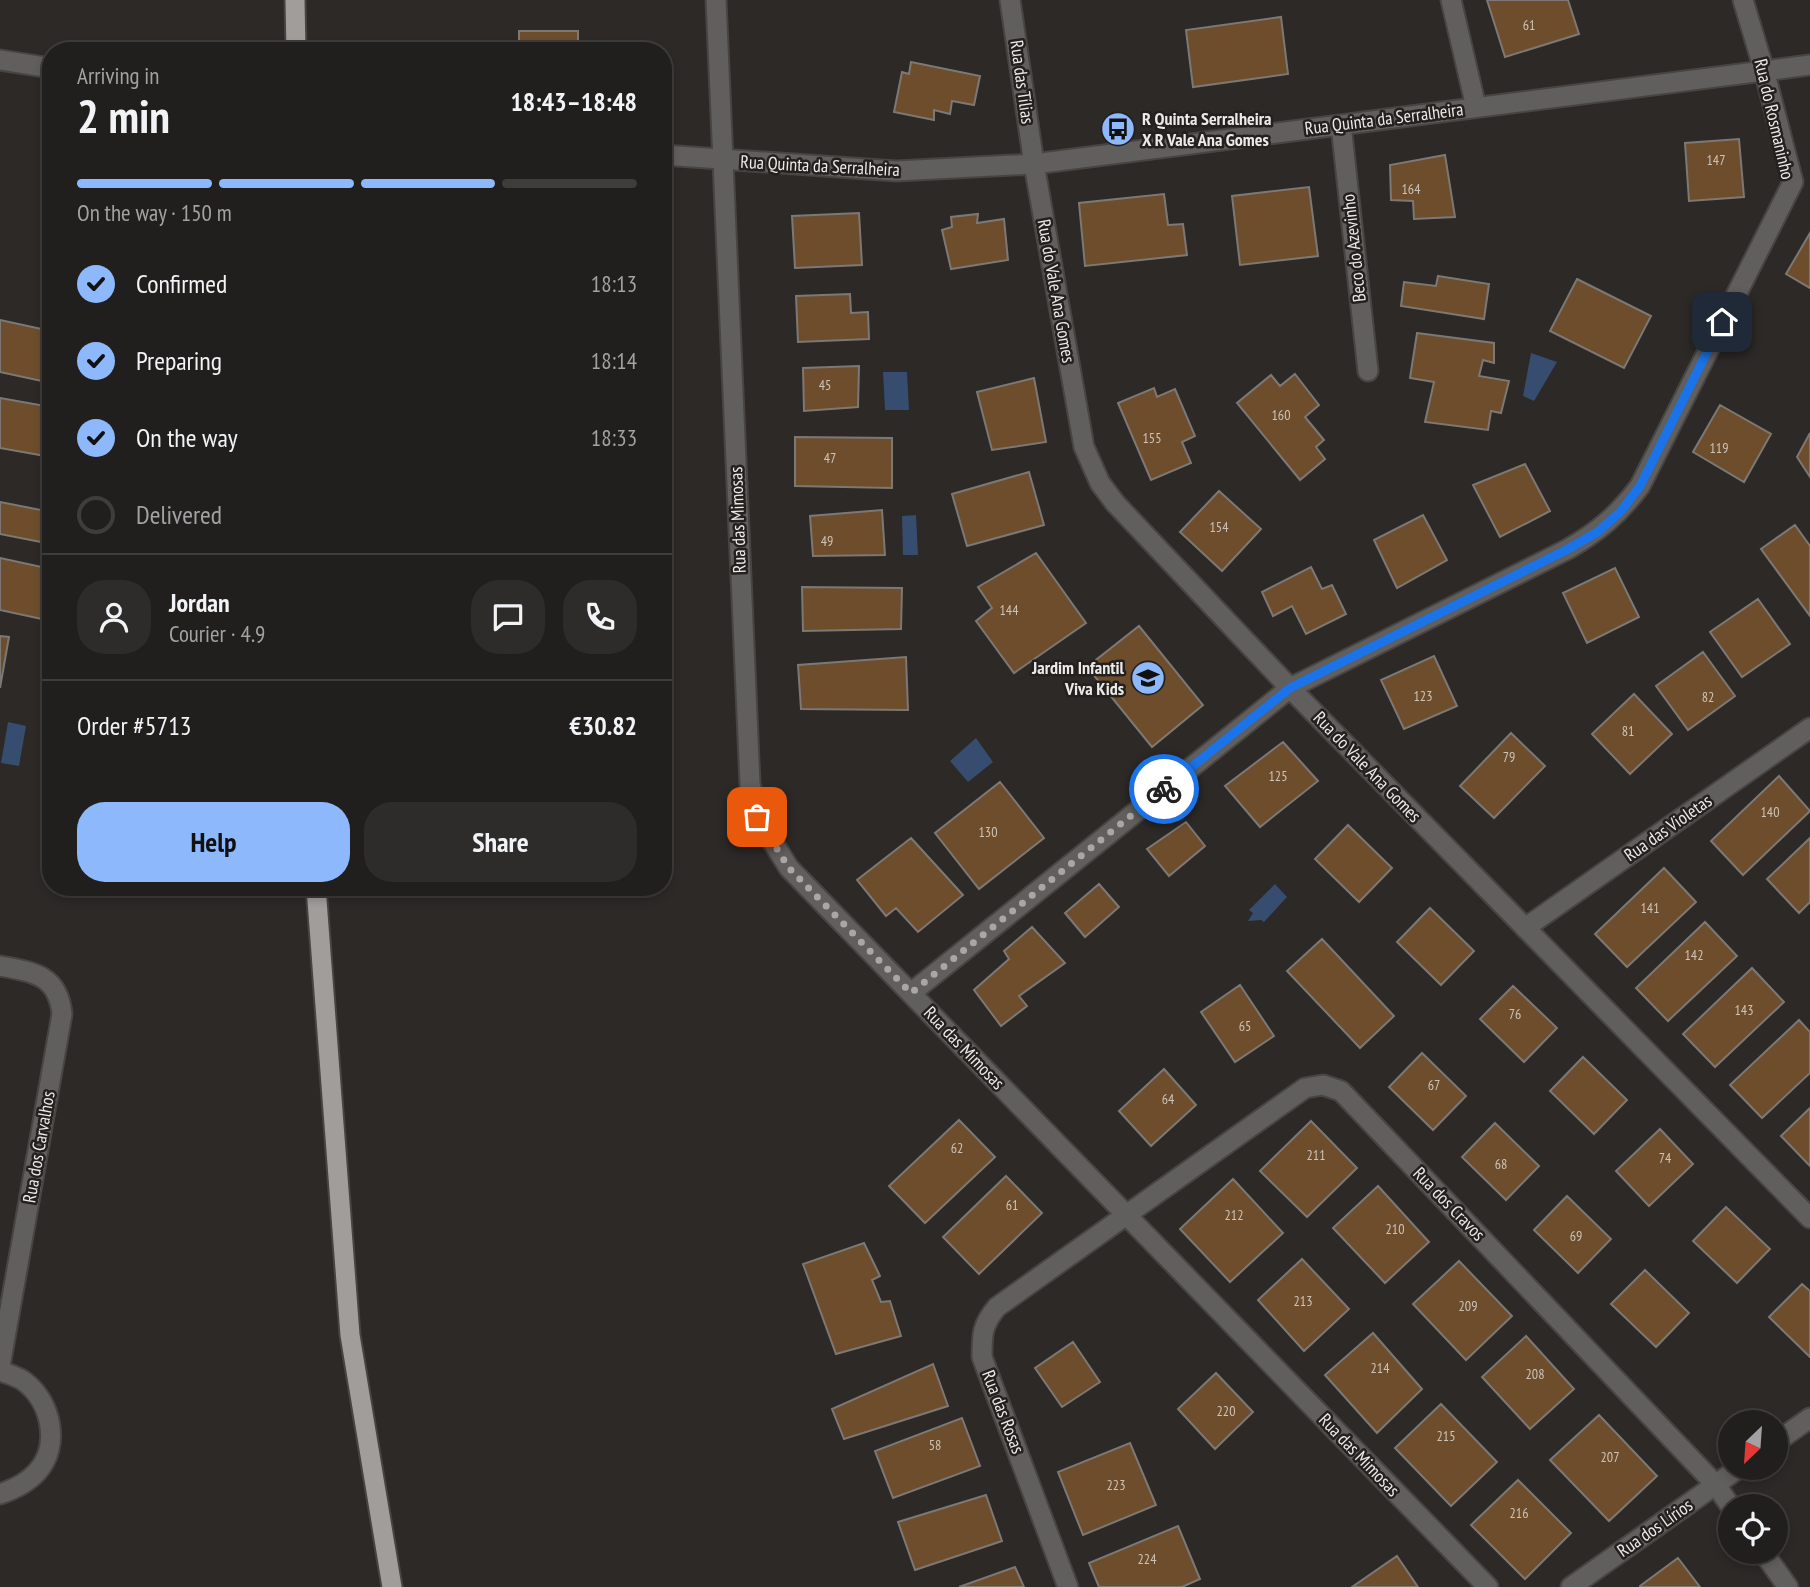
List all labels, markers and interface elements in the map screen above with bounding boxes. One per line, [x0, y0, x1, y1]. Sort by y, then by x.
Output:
house number: 61 [1523, 16, 1535, 34]
street label: Rua das Tílias [1005, 39, 1040, 125]
street label: Rua do Rosmaninho [1749, 56, 1800, 182]
text: Arriving in [77, 61, 159, 90]
text: 18:43–18:48 [510, 85, 637, 118]
text: 2 min [77, 86, 170, 146]
street label: Rua Quinta da Serralheira [1303, 97, 1465, 140]
place label: R Quinta Serralheira X R Vale Ana Gomes [1142, 107, 1272, 151]
bus stop icon: R Quinta Serralheira X R Vale Ana Gomes [1099, 110, 1137, 148]
street label: Rua Quinta da Serralheira [740, 150, 900, 181]
house number: 147 [1707, 151, 1725, 169]
house number: 164 [1402, 180, 1421, 198]
street label: Beco do Azevinho [1336, 193, 1371, 303]
text: On the way · 150 m [77, 198, 232, 227]
street label: Rua do Vale Ana Gomes [1033, 217, 1080, 365]
icon: check [77, 265, 115, 303]
text: Confirmed [136, 267, 227, 300]
text: 18:13 [591, 269, 637, 298]
pin [1692, 292, 1752, 352]
icon: home [1703, 303, 1741, 341]
icon: check [77, 342, 115, 380]
text: Preparing [136, 344, 222, 377]
text: 18:14 [591, 346, 637, 375]
house number: 45 [819, 376, 831, 394]
house number: 160 [1272, 406, 1290, 424]
icon: check [77, 419, 115, 457]
text: On the way [136, 421, 238, 454]
text: 18:33 [591, 423, 637, 452]
house number: 155 [1143, 429, 1161, 447]
house number: 119 [1710, 439, 1728, 457]
house number: 47 [824, 449, 836, 467]
street label: Rua das Mimosas [724, 466, 751, 574]
text: Delivered [136, 498, 222, 531]
house number: 154 [1210, 518, 1229, 536]
house number: 49 [821, 532, 833, 550]
button: person [77, 580, 151, 654]
button: chat [471, 580, 545, 654]
button: phone [563, 580, 637, 654]
text: Jordan [169, 586, 230, 619]
house number: 144 [1000, 601, 1019, 619]
text: Courier · 4.9 [169, 619, 265, 648]
place label: Jardim Infantil Viva Kids [1031, 656, 1125, 700]
school or university icon: Jardim Infantil Viva Kids [1129, 659, 1167, 697]
house number: 123 [1414, 687, 1432, 705]
house number: 82 [1702, 688, 1714, 706]
street label: Rua do Vale Ana Gomes [1309, 706, 1426, 827]
text: Order #5713 [77, 709, 192, 742]
text: €30.82 [569, 709, 637, 742]
house number: 81 [1622, 722, 1634, 740]
house number: 79 [1503, 748, 1515, 766]
courier [1129, 754, 1199, 824]
house number: 125 [1269, 767, 1287, 785]
icon: bike [1145, 770, 1183, 808]
pin [727, 787, 787, 847]
street label: Rua das Violetas [1619, 789, 1716, 866]
icon: bag [738, 798, 776, 836]
button: Help [77, 802, 350, 882]
button: Share [364, 802, 637, 882]
house number: 140 [1761, 803, 1779, 821]
house number: 130 [979, 823, 997, 841]
house number: 141 [1641, 899, 1659, 917]
house number: 142 [1685, 946, 1703, 964]
street label: Rua das Mimosas [919, 1001, 1010, 1094]
house number: 143 [1735, 1001, 1753, 1019]
house number: 76 [1509, 1005, 1521, 1023]
house number: 65 [1239, 1017, 1251, 1035]
house number: 67 [1428, 1076, 1440, 1094]
street label: Rua dos Carvalhos [17, 1089, 60, 1205]
house number: 64 [1162, 1090, 1175, 1108]
house number: 62 [951, 1139, 963, 1157]
house number: 211 [1307, 1146, 1325, 1164]
house number: 74 [1659, 1149, 1672, 1167]
house number: 68 [1495, 1155, 1507, 1173]
street label: Rua dos Cravos [1408, 1162, 1490, 1245]
house number: 61 [1006, 1196, 1018, 1214]
house number: 212 [1225, 1206, 1243, 1224]
house number: 210 [1386, 1220, 1404, 1238]
house number: 69 [1570, 1227, 1582, 1245]
house number: 213 [1294, 1292, 1312, 1310]
house number: 209 [1459, 1297, 1477, 1315]
house number: 214 [1371, 1359, 1390, 1377]
house number: 208 [1526, 1365, 1544, 1383]
street label: Rua das Rosas [977, 1367, 1030, 1457]
house number: 220 [1217, 1402, 1235, 1420]
street label: Rua das Mimosas [1314, 1408, 1405, 1501]
north arrow [1718, 1410, 1788, 1480]
map controls [1718, 1410, 1788, 1564]
house number: 215 [1437, 1427, 1455, 1445]
house number: 58 [929, 1436, 941, 1454]
house number: 207 [1601, 1448, 1619, 1466]
house number: 223 [1107, 1476, 1125, 1494]
street label: Rua dos Lírios [1612, 1493, 1697, 1562]
button: locate [1718, 1494, 1788, 1564]
house number: 216 [1510, 1504, 1528, 1522]
house number: 224 [1138, 1550, 1157, 1568]

